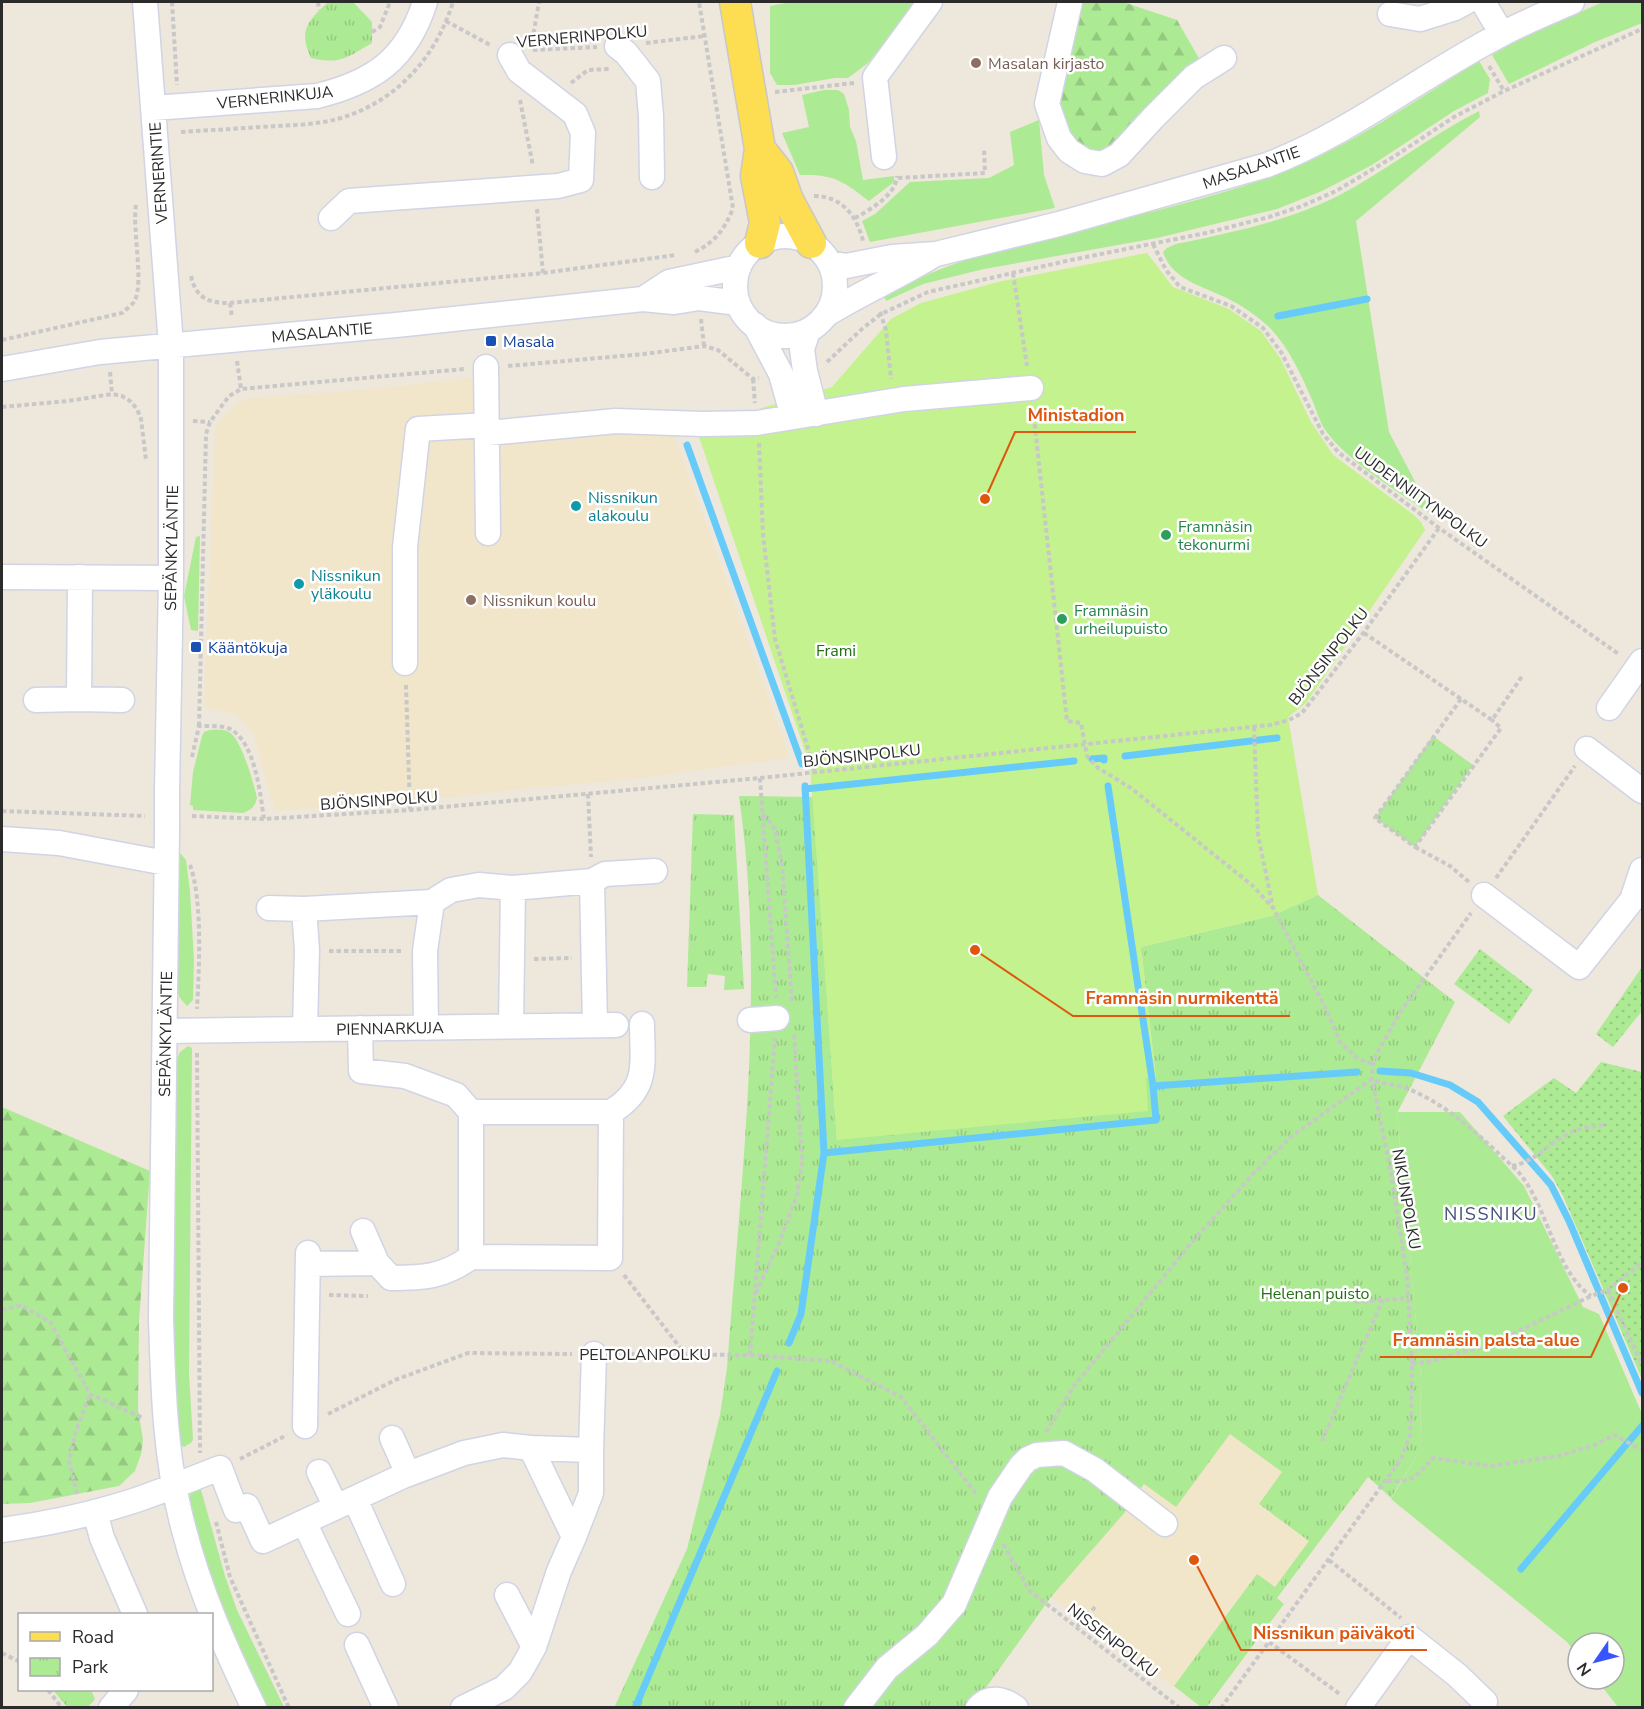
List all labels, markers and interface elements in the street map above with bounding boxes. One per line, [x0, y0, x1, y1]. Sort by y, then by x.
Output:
street label: VERNERINPOLKU [515, 20, 648, 54]
place label: Masalan kirjasto [988, 53, 1105, 75]
marker: Masalan kirjasto [969, 56, 983, 70]
street label: VERNERINKUJA [215, 81, 335, 115]
street label: VERNERINTIE [144, 121, 174, 226]
street label: MASALANTIE [1200, 141, 1303, 195]
street label: MASALANTIE [271, 318, 374, 348]
place label: Masala [503, 331, 555, 353]
marker: Masala [484, 334, 498, 348]
callout: Ministadion [1015, 396, 1136, 432]
text: Ministadion [1027, 403, 1125, 427]
street label: UUDENNIITYNPOLKU [1349, 442, 1492, 554]
street label: SEPÄNKYLÄNTIE [160, 485, 184, 611]
place label: Nissnikun alakoulu [588, 487, 658, 527]
marker: Nissnikun alakoulu [569, 499, 583, 513]
place label: Framnäsin tekonurmi [1178, 516, 1253, 556]
marker: Framnäsin tekonurmi [1159, 528, 1173, 542]
place label: Nissnikun yläkoulu [311, 565, 381, 605]
marker: Nissnikun yläkoulu [292, 577, 306, 591]
place label: Nissnikun koulu [483, 590, 596, 612]
marker: Nissnikun koulu [464, 593, 478, 607]
place label: Framnäsin urheilupuisto [1074, 600, 1168, 640]
street label: BJÖNSINPOLKU [1284, 603, 1374, 710]
marker: Framnäsin urheilupuisto [1055, 612, 1069, 626]
place label: Kääntökuja [208, 637, 288, 659]
marker: Kääntökuja [189, 640, 203, 654]
park label: Frami [816, 640, 856, 662]
street label: BJÖNSINPOLKU [802, 739, 922, 773]
street label: BJÖNSINPOLKU [319, 786, 439, 816]
street label: SEPÄNKYLÄNTIE [154, 971, 178, 1097]
callout: Framnäsin nurmikenttä [1073, 980, 1290, 1016]
text: Framnäsin nurmikenttä [1086, 986, 1278, 1010]
street label: PIENNARKUJA [336, 1017, 444, 1041]
street label: NIKUNPOLKU [1386, 1147, 1426, 1251]
district label: NISSNIKU [1444, 1202, 1538, 1226]
park label: Helenan puisto [1261, 1283, 1369, 1305]
callout: Framnäsin palsta-alue [1380, 1321, 1591, 1357]
text: Framnäsin palsta-alue [1392, 1328, 1580, 1352]
street label: PELTOLANPOLKU [579, 1344, 711, 1366]
street label: NISSENPOLKU [1063, 1598, 1162, 1683]
legend [18, 1613, 213, 1691]
callout: Nissnikun päiväkoti [1241, 1614, 1427, 1650]
text: Nissnikun päiväkoti [1253, 1621, 1415, 1645]
text: Road [72, 1625, 114, 1649]
north arrow [1566, 1631, 1626, 1691]
text: Park [72, 1655, 109, 1679]
text: N [1572, 1658, 1597, 1680]

